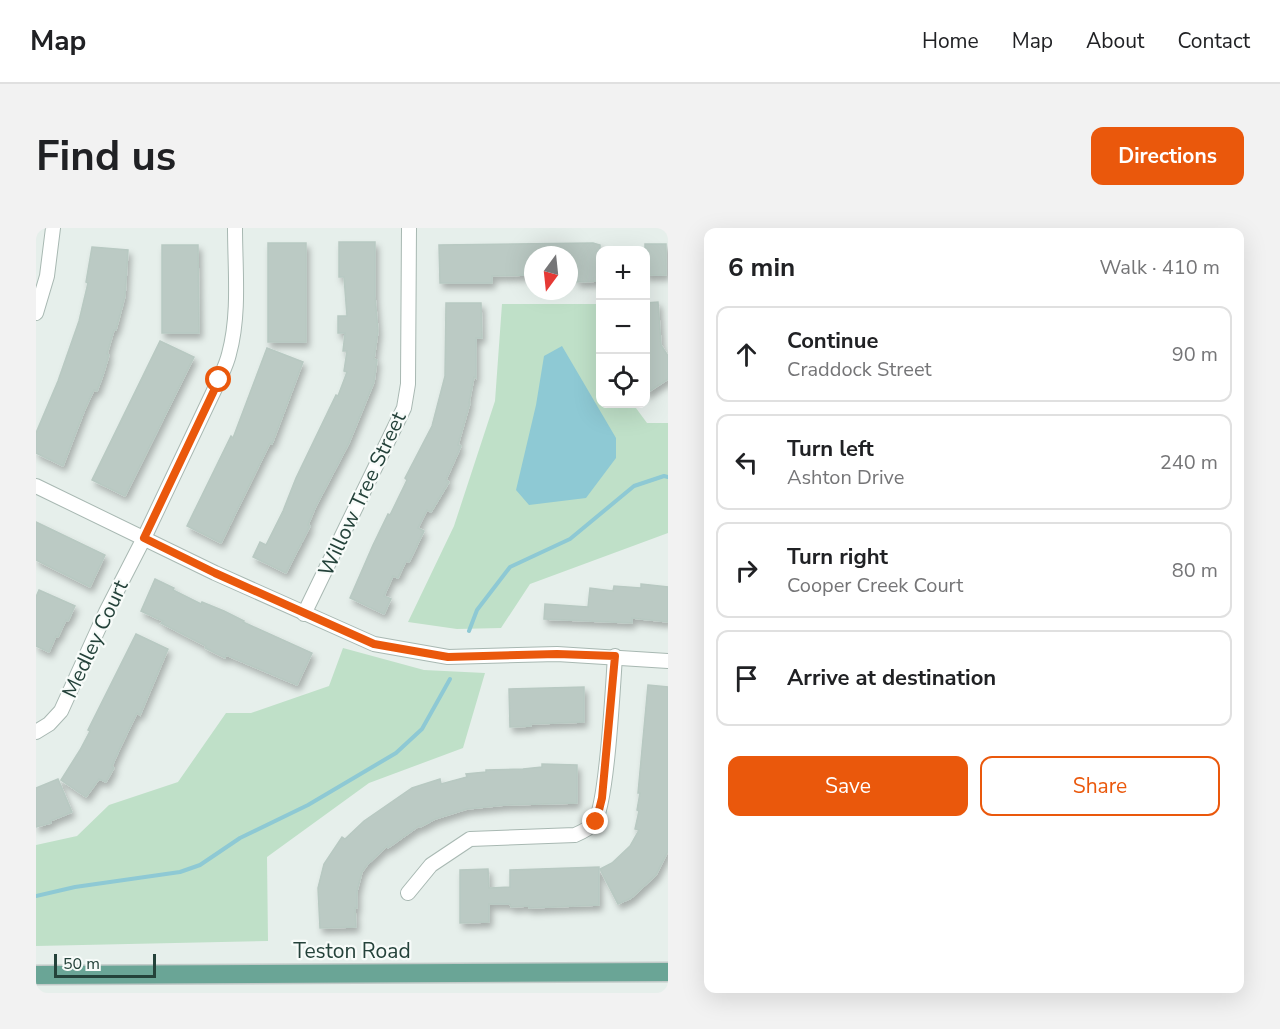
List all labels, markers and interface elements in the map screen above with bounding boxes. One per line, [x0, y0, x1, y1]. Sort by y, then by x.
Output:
text: Map [30, 22, 86, 60]
text: Home [922, 27, 979, 55]
text: Map [1012, 27, 1053, 55]
text: About [1086, 27, 1144, 55]
text: Contact [1177, 27, 1250, 55]
button: Directions [1091, 127, 1244, 185]
text: Find us [36, 128, 176, 185]
north arrow [524, 246, 578, 300]
map controls [596, 246, 650, 408]
button: + [596, 246, 650, 300]
text: 6 min [728, 250, 795, 285]
text: Walk · 410 m [1100, 254, 1220, 281]
button: − [596, 300, 650, 354]
text: Continue [787, 326, 878, 356]
icon: ahead [730, 338, 763, 371]
text: 90 m [1172, 341, 1218, 368]
button: locate [596, 354, 650, 408]
text: Craddock Street [787, 356, 932, 383]
route start [205, 366, 231, 392]
street label: Willow Tree Street [312, 407, 413, 581]
text: Turn left [787, 434, 874, 464]
icon: left [730, 446, 763, 479]
text: 240 m [1160, 449, 1218, 476]
text: Ashton Drive [787, 464, 904, 491]
text: Turn right [787, 542, 888, 572]
icon: right [730, 554, 763, 587]
text: 80 m [1172, 557, 1218, 584]
text: Cooper Creek Court [787, 572, 963, 599]
street label: Medley Court [55, 575, 135, 702]
icon: arrive [730, 662, 763, 695]
text: Arrive at destination [787, 663, 996, 693]
button: Save [728, 756, 968, 816]
button: Share [980, 756, 1220, 816]
route end [582, 808, 608, 834]
street label: Teston Road [293, 937, 411, 965]
scale bar [54, 951, 156, 978]
text: 50 m [63, 953, 100, 975]

